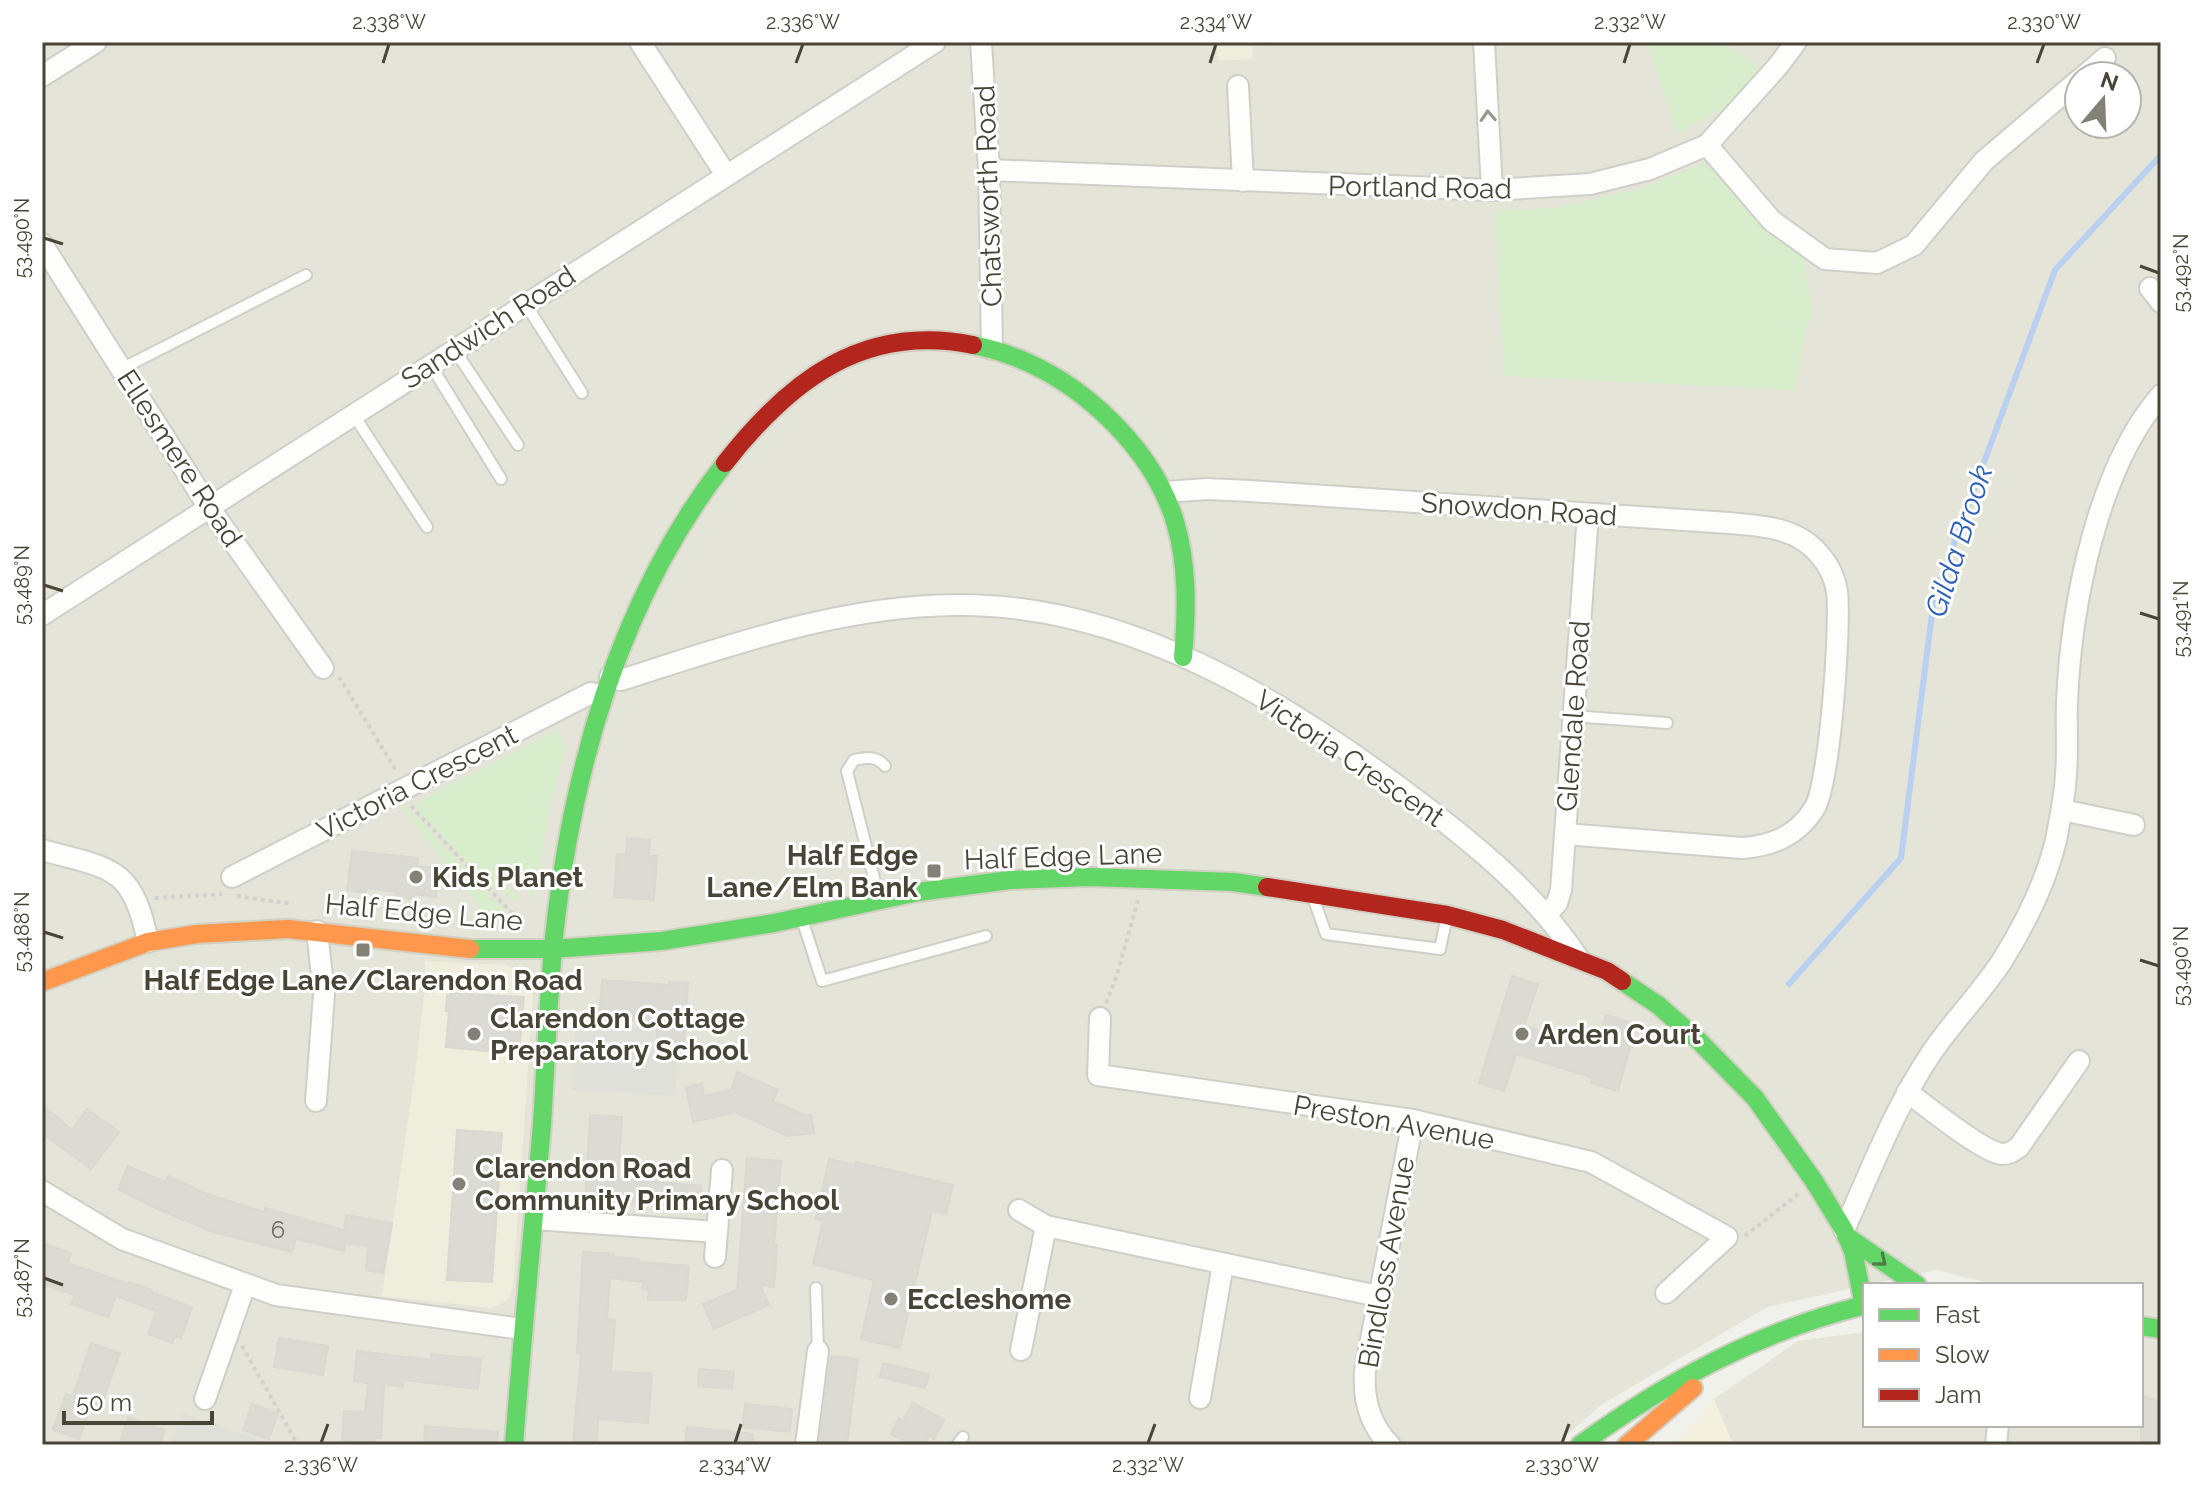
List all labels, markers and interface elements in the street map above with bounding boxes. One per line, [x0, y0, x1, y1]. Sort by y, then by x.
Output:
text: 2.338°W [352, 10, 426, 34]
text: 2.336°W [766, 10, 840, 34]
text: 2.334°W [1180, 10, 1252, 34]
text: 2.332°W [1594, 10, 1666, 34]
text: 2.330°W [2007, 10, 2081, 34]
north arrow [2063, 60, 2143, 140]
text: N [2097, 66, 2122, 96]
street label: Chatsworth Road [968, 84, 1009, 308]
one-way arrow [1480, 109, 1497, 122]
street label: Portland Road [1328, 169, 1512, 206]
text: 53.490°N [10, 198, 34, 278]
text: 53.492°N [2169, 234, 2193, 312]
street label: Sandwich Road [395, 259, 581, 396]
street label: Ellesmere Road [110, 364, 249, 553]
water label: Gilda Brook [1918, 460, 2000, 621]
street label: Snowdon Road [1420, 486, 1618, 533]
text: 53.489°N [10, 545, 34, 625]
text: 53.491°N [2169, 581, 2193, 657]
street label: Glendale Road [1550, 619, 1597, 813]
street label: Victoria Crescent [1249, 683, 1451, 834]
street label: Victoria Crescent [312, 717, 523, 847]
street label: Half Edge Lane [963, 837, 1163, 876]
place label: Half Edge Lane/Elm Bank [706, 839, 918, 904]
place label: Kids Planet [432, 861, 583, 894]
marker: Half Edge Lane/Elm Bank [925, 862, 943, 880]
marker: Kids Planet [407, 868, 425, 886]
street label: Half Edge Lane [324, 887, 524, 938]
text: 53.488°N [10, 892, 34, 972]
text: 53.490°N [2169, 926, 2193, 1006]
marker: Half Edge Lane/Clarendon Road [354, 941, 372, 959]
place label: Half Edge Lane/Clarendon Road [143, 964, 583, 997]
place label: Clarendon Cottage Preparatory School [490, 1002, 748, 1067]
place label: Arden Court [1538, 1018, 1701, 1051]
marker: Clarendon Cottage Preparatory School [465, 1025, 483, 1043]
marker: Arden Court [1513, 1025, 1531, 1043]
street label: Preston Avenue [1291, 1089, 1497, 1156]
place label: Clarendon Road Community Primary School [475, 1152, 839, 1217]
street label: Bindloss Avenue [1352, 1154, 1421, 1370]
marker: Clarendon Road Community Primary School [450, 1175, 468, 1193]
house number: 6 [271, 1215, 285, 1244]
text: 53.487°N [10, 1238, 34, 1318]
one-way arrow [1872, 1251, 1886, 1266]
place label: Eccleshome [907, 1283, 1071, 1316]
legend [1863, 1283, 2143, 1427]
marker: Eccleshome [882, 1290, 900, 1308]
text: Fast [1935, 1300, 1980, 1329]
text: Slow [1935, 1340, 1990, 1369]
scale bar [64, 1375, 212, 1425]
text: Jam [1935, 1380, 1981, 1409]
text: 50 m [76, 1388, 132, 1417]
text: 2.336°W [284, 1453, 358, 1477]
text: 2.334°W [699, 1453, 771, 1477]
text: 2.332°W [1112, 1453, 1184, 1477]
text: 2.330°W [1525, 1453, 1599, 1477]

